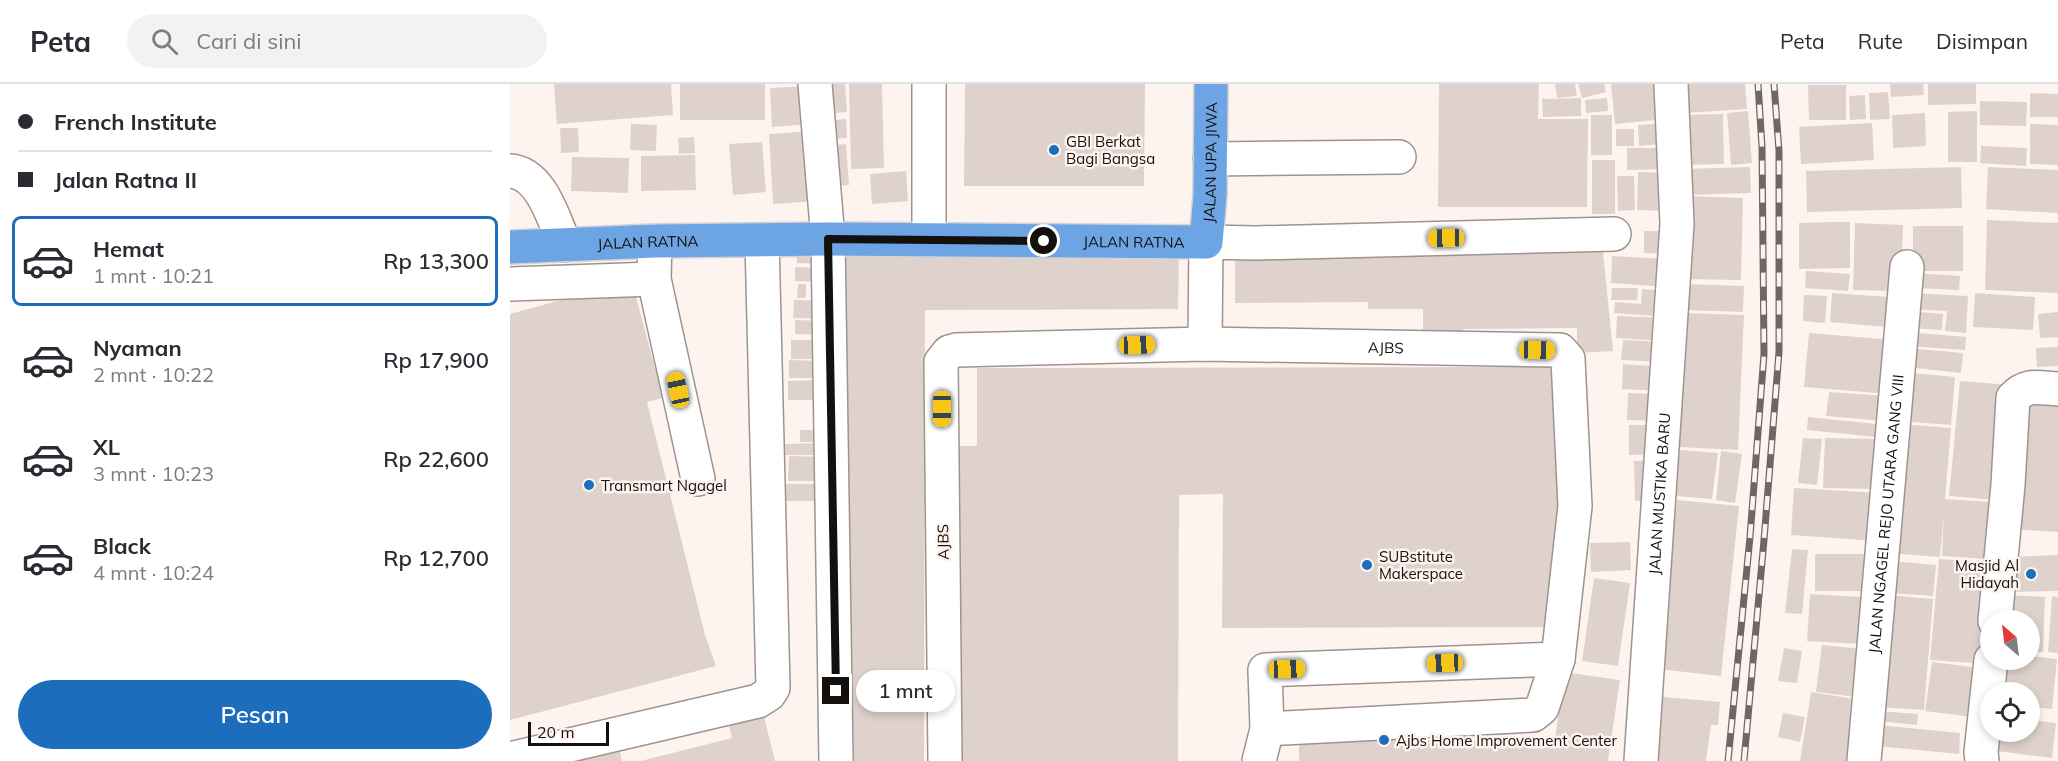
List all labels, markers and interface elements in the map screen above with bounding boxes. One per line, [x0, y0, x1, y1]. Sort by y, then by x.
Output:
search box [127, 14, 547, 68]
text: Peta [30, 24, 91, 59]
icon: search [148, 25, 181, 58]
text: Cari di sini [196, 27, 302, 55]
text: Peta [1780, 28, 1825, 54]
text: Rute [1858, 28, 1903, 54]
text: Disimpan [1936, 28, 2028, 54]
street label: JALAN UPA JIWA [1198, 102, 1220, 223]
text: French Institute [54, 108, 217, 136]
place label: GBI Berkat Bagi Bangsa [1066, 132, 1155, 168]
marker: GBI Berkat Bagi Bangsa [1047, 143, 1061, 157]
text: Jalan Ratna II [54, 166, 197, 194]
route start [1030, 227, 1057, 254]
car [1428, 229, 1464, 247]
street label: JALAN RATNA [597, 231, 699, 253]
street label: JALAN RATNA [1083, 232, 1185, 251]
icon: car [21, 234, 75, 288]
text: Hemat [93, 235, 164, 263]
text: Rp 13,300 [383, 247, 489, 275]
text: 1 mnt · 10:21 [93, 263, 214, 288]
icon: car [21, 333, 75, 387]
text: Nyaman [93, 334, 182, 362]
car [1119, 335, 1155, 355]
street label: AJBS [1368, 337, 1404, 357]
car [1519, 341, 1555, 359]
text: Rp 17,900 [383, 346, 489, 374]
text: 2 mnt · 10:22 [93, 362, 214, 387]
car [665, 371, 691, 409]
street label: JALAN NGAGEL REJO UTARA GANG VIII [1864, 374, 1907, 654]
car [933, 391, 951, 427]
street label: JALAN MUSTIKA BARU [1644, 412, 1674, 575]
icon: car [21, 432, 75, 486]
text: XL [93, 433, 120, 461]
text: Rp 22,600 [383, 445, 489, 473]
text: 3 mnt · 10:23 [93, 461, 214, 486]
place label: Transmart Ngagel [601, 476, 727, 495]
marker: Transmart Ngagel [582, 478, 596, 492]
street label: AJBS [933, 524, 953, 560]
icon: car [21, 531, 75, 585]
text: Black [93, 532, 151, 560]
text: Rp 12,700 [383, 544, 489, 572]
place label: SUBstitute Makerspace [1379, 547, 1463, 583]
place label: Masjid Al Hidayah [1955, 556, 2019, 592]
marker: SUBstitute Makerspace [1360, 558, 1374, 572]
text: 4 mnt · 10:24 [93, 560, 214, 585]
marker: Masjid Al Hidayah [2024, 567, 2038, 581]
north arrow [1980, 610, 2040, 670]
map controls [1980, 610, 2040, 742]
car [1427, 653, 1463, 673]
car [1269, 659, 1305, 679]
callout: 1 mnt [857, 670, 956, 712]
route end [822, 677, 849, 704]
text: 1 mnt [878, 678, 933, 703]
button: Pesan [18, 680, 492, 749]
button: locate [1980, 682, 2040, 742]
scale bar [528, 719, 609, 746]
text: 20 m [537, 722, 574, 742]
place label: Ajbs Home Improvement Center [1396, 731, 1617, 750]
marker: Ajbs Home Improvement Center [1377, 733, 1391, 747]

